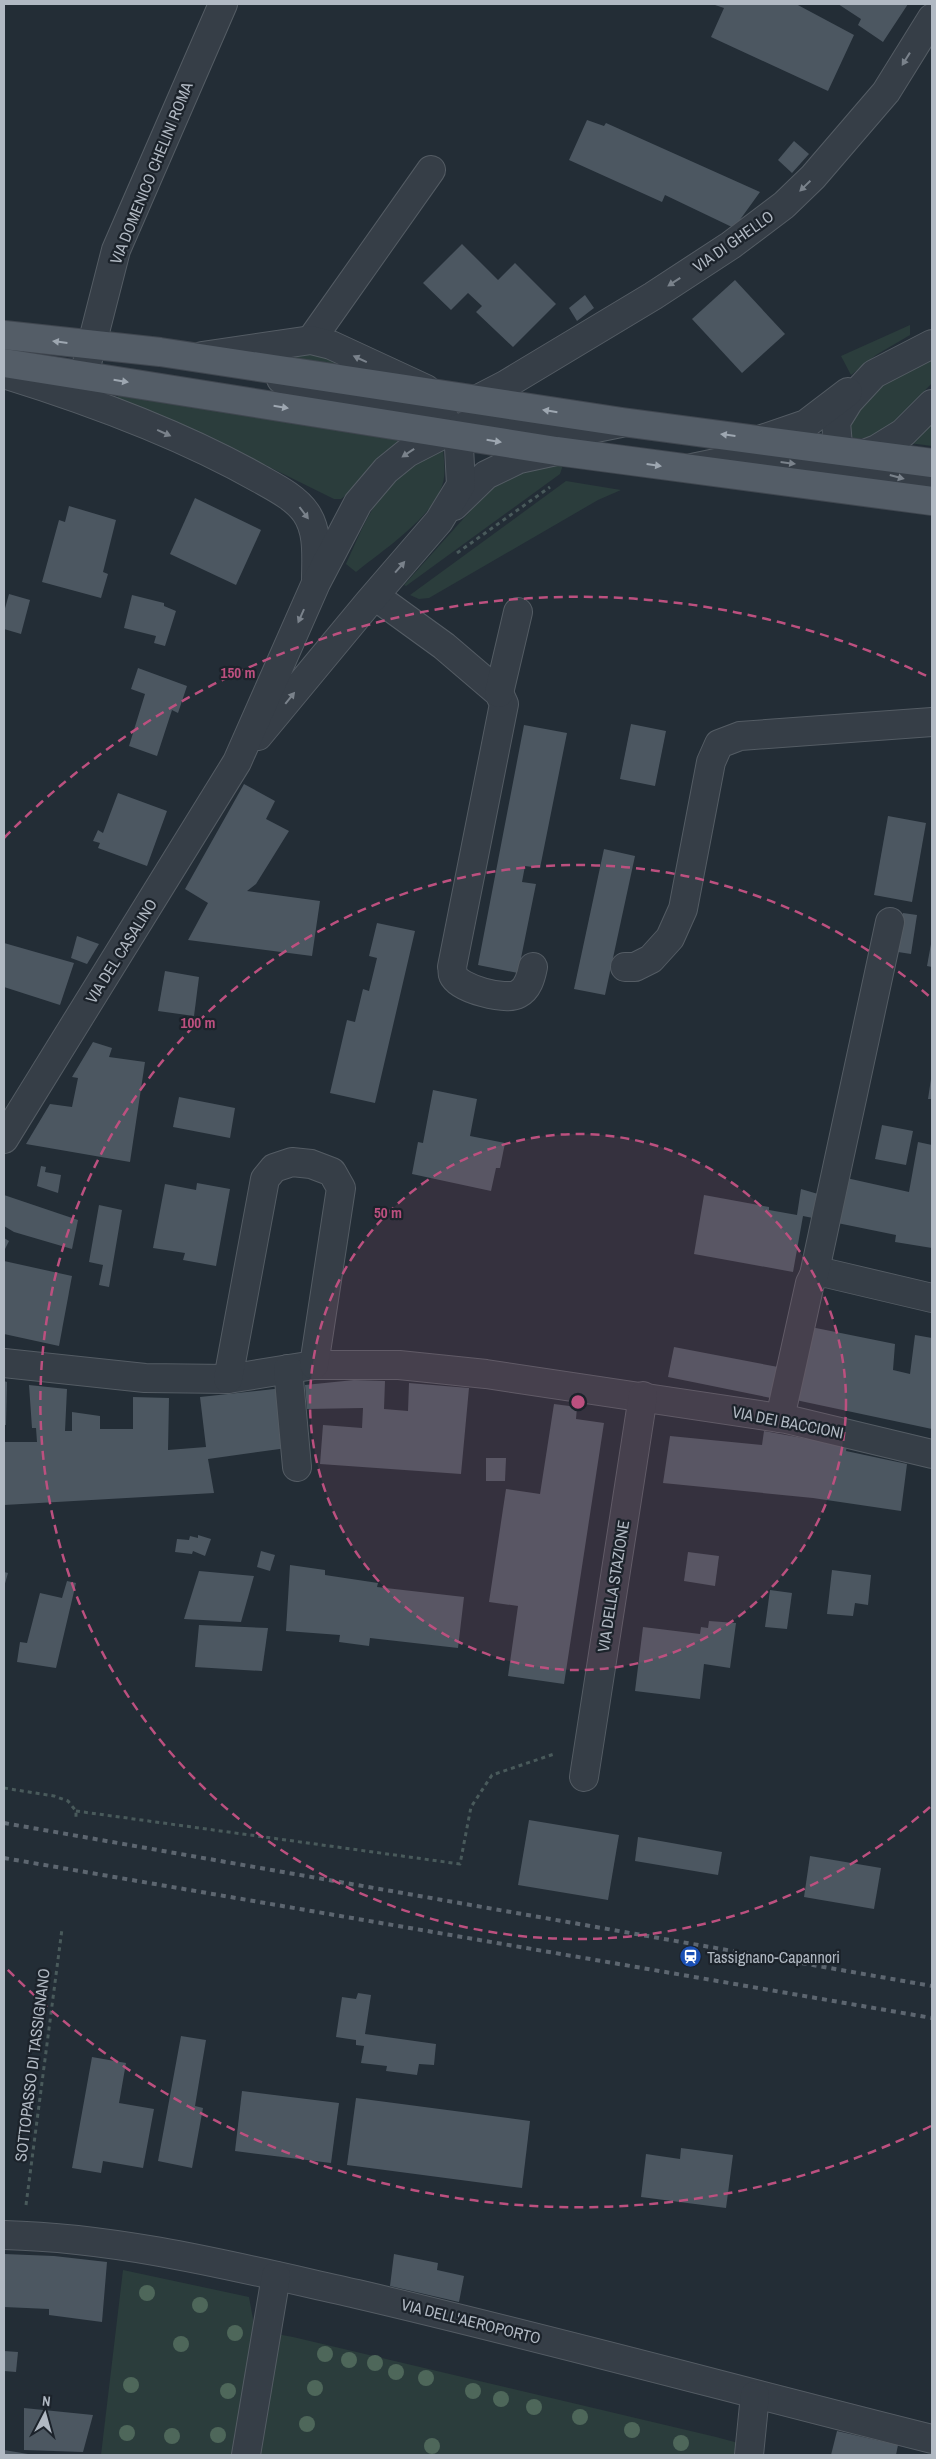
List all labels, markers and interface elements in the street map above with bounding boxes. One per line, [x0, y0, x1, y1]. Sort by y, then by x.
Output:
one-way arrow [902, 53, 911, 66]
street label: VIA DOMENICO CHELINI ROMA [104, 78, 198, 267]
one-way arrow [799, 180, 811, 192]
street label: VIA DI GHELLO [688, 205, 778, 277]
one-way arrow [668, 277, 681, 287]
one-way arrow [51, 338, 67, 346]
one-way arrow [353, 354, 367, 362]
one-way arrow [113, 378, 129, 386]
one-way arrow [274, 404, 290, 412]
one-way arrow [541, 407, 557, 415]
one-way arrow [157, 430, 171, 438]
one-way arrow [720, 431, 736, 439]
one-way arrow [486, 438, 502, 446]
one-way arrow [401, 448, 415, 458]
one-way arrow [780, 459, 796, 467]
one-way arrow [647, 462, 663, 470]
one-way arrow [890, 473, 905, 481]
one-way arrow [299, 506, 309, 520]
one-way arrow [394, 561, 406, 573]
one-way arrow [297, 609, 305, 623]
text: 150 m [221, 662, 255, 683]
one-way arrow [284, 691, 295, 704]
street label: VIA DEL CASALINO [80, 895, 162, 1007]
text: 100 m [181, 1012, 215, 1033]
text: 50 m [374, 1202, 402, 1223]
centre of rings [569, 1393, 587, 1411]
street label: VIA DEI BACCIONI [730, 1400, 846, 1444]
street label: VIA DELLA STAZIONE [592, 1518, 634, 1654]
station icon: Tassignano-Capannori [679, 1945, 703, 1969]
place label: Tassignano-Capannori [707, 1946, 840, 1968]
street label: SOTTOPASSO DI TASSIGNANO [9, 1967, 55, 2163]
street label: VIA DELL'AEROPORTO [399, 2293, 543, 2349]
north arrow [20, 2389, 70, 2439]
text: N [41, 2392, 51, 2410]

